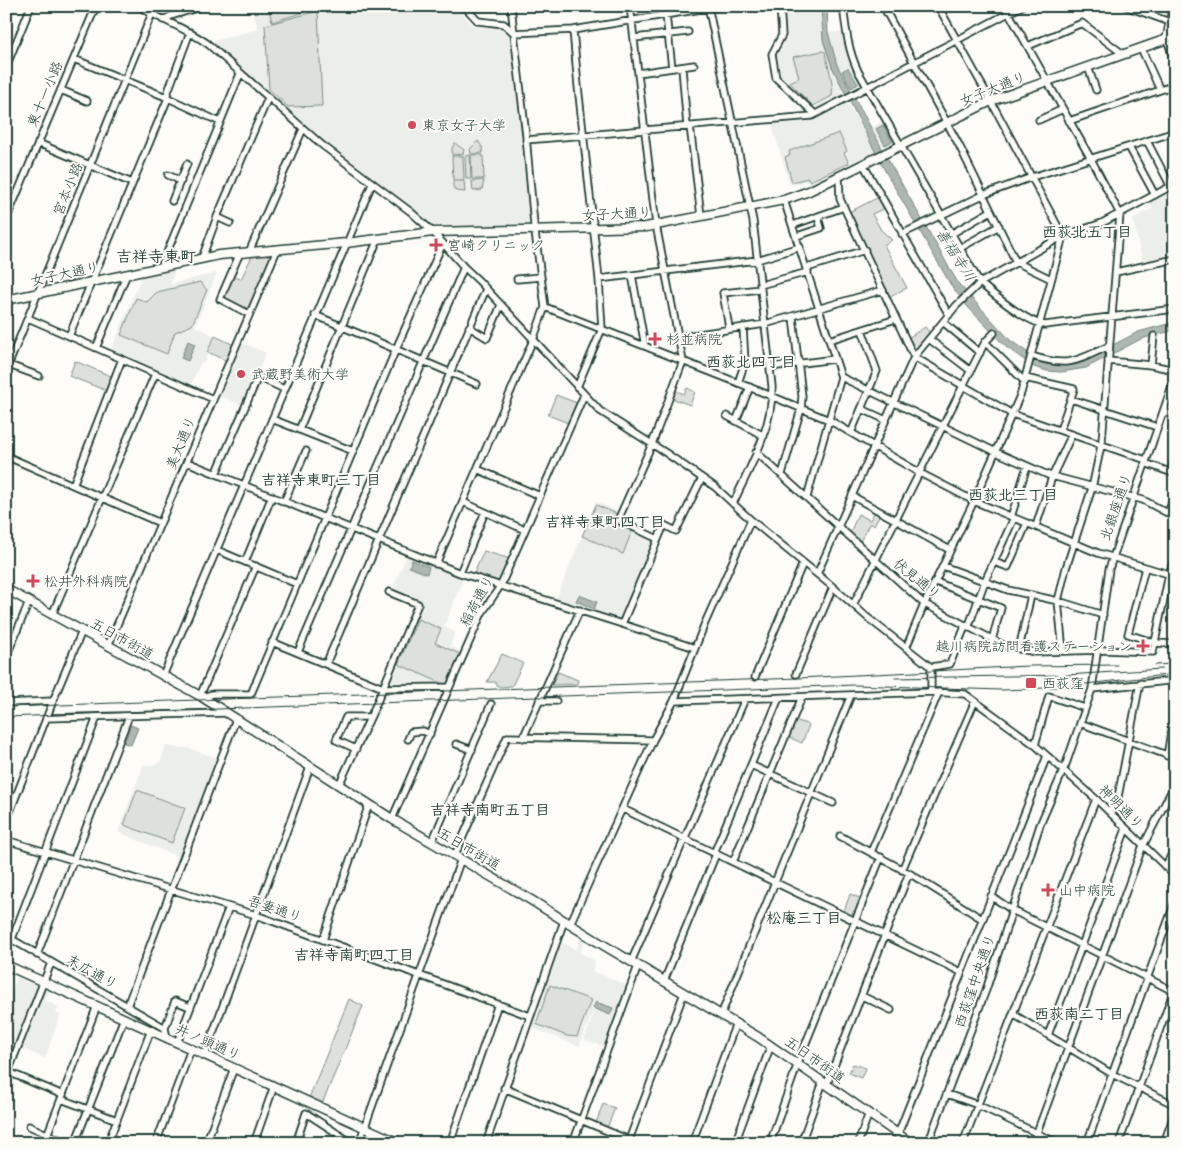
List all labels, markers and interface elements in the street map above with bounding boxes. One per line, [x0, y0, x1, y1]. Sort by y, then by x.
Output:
street label: 東十一小路 [24, 58, 66, 130]
street label: 女子大通り [957, 68, 1029, 110]
place label: 東京女子大学 [422, 117, 506, 134]
marker: 東京女子大学 [406, 119, 418, 131]
street label: 宮本小路 [50, 160, 86, 218]
street label: 女子大通り [582, 204, 652, 224]
district label: 西荻北五丁目 [1042, 223, 1132, 241]
water label: 善福寺川 [932, 225, 980, 285]
place label: 宮崎クリニック [447, 237, 545, 254]
marker: 宮崎クリニック [429, 238, 443, 252]
district label: 吉祥寺東町 [116, 248, 196, 266]
street label: 女子大通り [29, 258, 101, 290]
place label: 杉並病院 [666, 331, 722, 348]
marker: 杉並病院 [648, 332, 662, 346]
district label: 西荻北四丁目 [706, 353, 796, 371]
place label: 武蔵野美術大学 [251, 366, 349, 383]
marker: 武蔵野美術大学 [235, 368, 247, 380]
street label: 美大通り [162, 414, 200, 472]
district label: 吉祥寺東町三丁目 [261, 471, 381, 489]
street label: 北銀座通り [1097, 471, 1135, 543]
district label: 西荻北三丁目 [968, 486, 1058, 504]
district label: 吉祥寺東町四丁目 [545, 513, 665, 531]
street label: 伏見通り [890, 555, 944, 603]
street label: 稲荷通り [456, 572, 498, 630]
place label: 松井外科病院 [44, 573, 128, 590]
marker: 松井外科病院 [26, 574, 40, 588]
street label: 五日市街道 [87, 615, 157, 663]
place label: 越川病院訪問看護ステーション [935, 638, 1132, 655]
marker: 越川病院訪問看護ステーション [1136, 639, 1150, 653]
place label: 西荻窪 [1042, 675, 1084, 692]
marker: 西荻窪 [1024, 676, 1038, 690]
street label: 神明通り [1095, 781, 1147, 833]
district label: 吉祥寺南町五丁目 [430, 801, 550, 819]
street label: 五日市街道 [434, 824, 504, 874]
place label: 山中病院 [1059, 882, 1115, 899]
marker: 山中病院 [1041, 883, 1055, 897]
street label: 吾妻通り [246, 892, 304, 926]
district label: 松庵三丁目 [766, 909, 842, 927]
street label: 西荻窪中央通り [951, 932, 999, 1030]
district label: 吉祥寺南町四丁目 [294, 946, 414, 964]
street label: 末広通り [63, 951, 121, 993]
district label: 西荻南二丁目 [1034, 1005, 1124, 1023]
street label: 井ノ頭通り [173, 1020, 243, 1064]
street label: 五日市街道 [781, 1033, 849, 1087]

